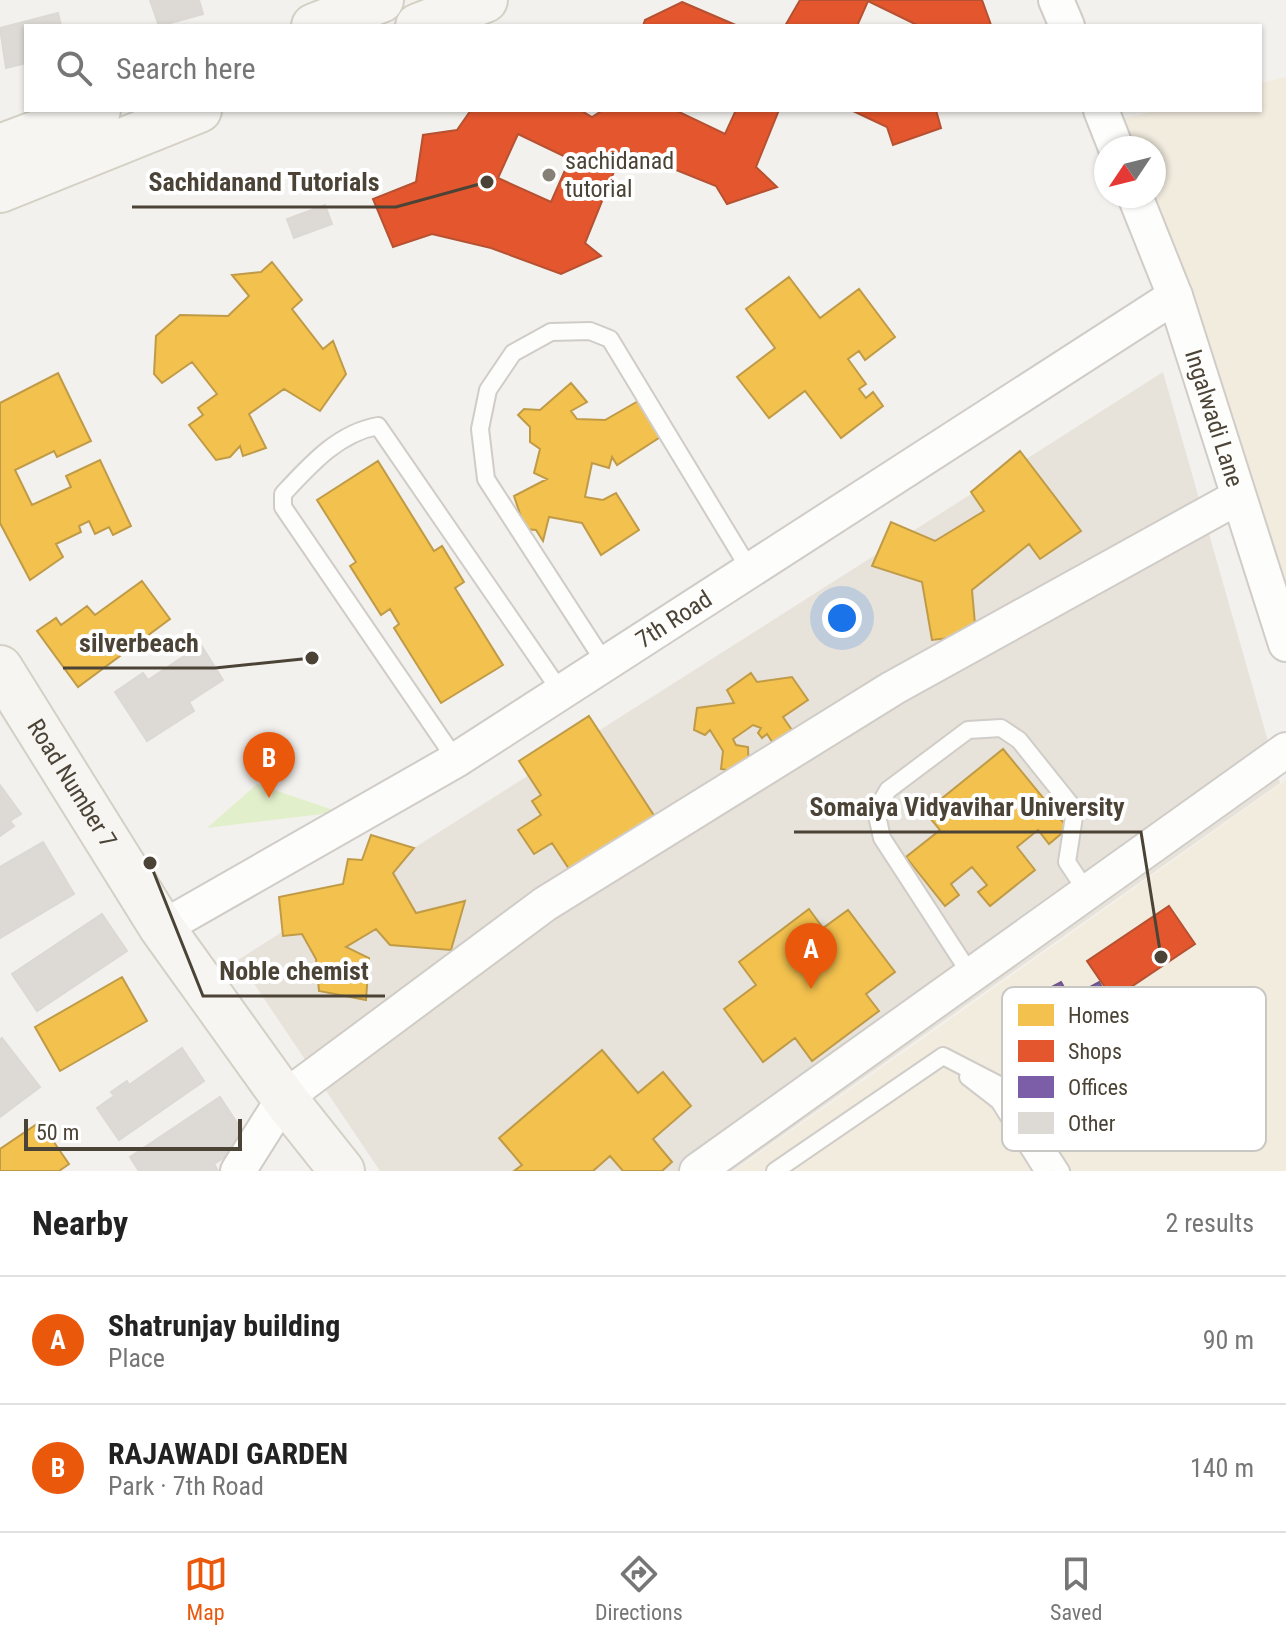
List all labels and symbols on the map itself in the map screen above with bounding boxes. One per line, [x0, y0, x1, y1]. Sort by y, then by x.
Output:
north arrow [1094, 136, 1166, 208]
place label: sachidanad tutorial [565, 147, 674, 203]
callout: Sachidanand Tutorials [132, 157, 396, 207]
marker: sachidanad tutorial [540, 166, 558, 184]
text: Sachidanand Tutorials [148, 167, 380, 197]
street label: Ingalwadi Lane [1179, 346, 1249, 490]
street label: 7th Road [631, 585, 717, 654]
your location [822, 598, 862, 638]
callout: silverbeach [63, 618, 215, 668]
text: silverbeach [79, 628, 199, 658]
street label: Road Number 7 [21, 714, 122, 853]
pin: B [243, 732, 295, 798]
callout: Somaiya Vidyavihar University [794, 782, 1141, 832]
text: Somaiya Vidyavihar University [809, 792, 1125, 822]
pin: A [785, 923, 837, 989]
callout: Noble chemist [203, 946, 385, 996]
text: Noble chemist [219, 956, 369, 986]
legend [1002, 987, 1266, 1151]
text: Homes [1068, 1003, 1130, 1028]
text: Shops [1068, 1039, 1122, 1064]
text: Offices [1068, 1075, 1128, 1100]
text: Other [1068, 1111, 1116, 1136]
scale bar [24, 1115, 242, 1151]

